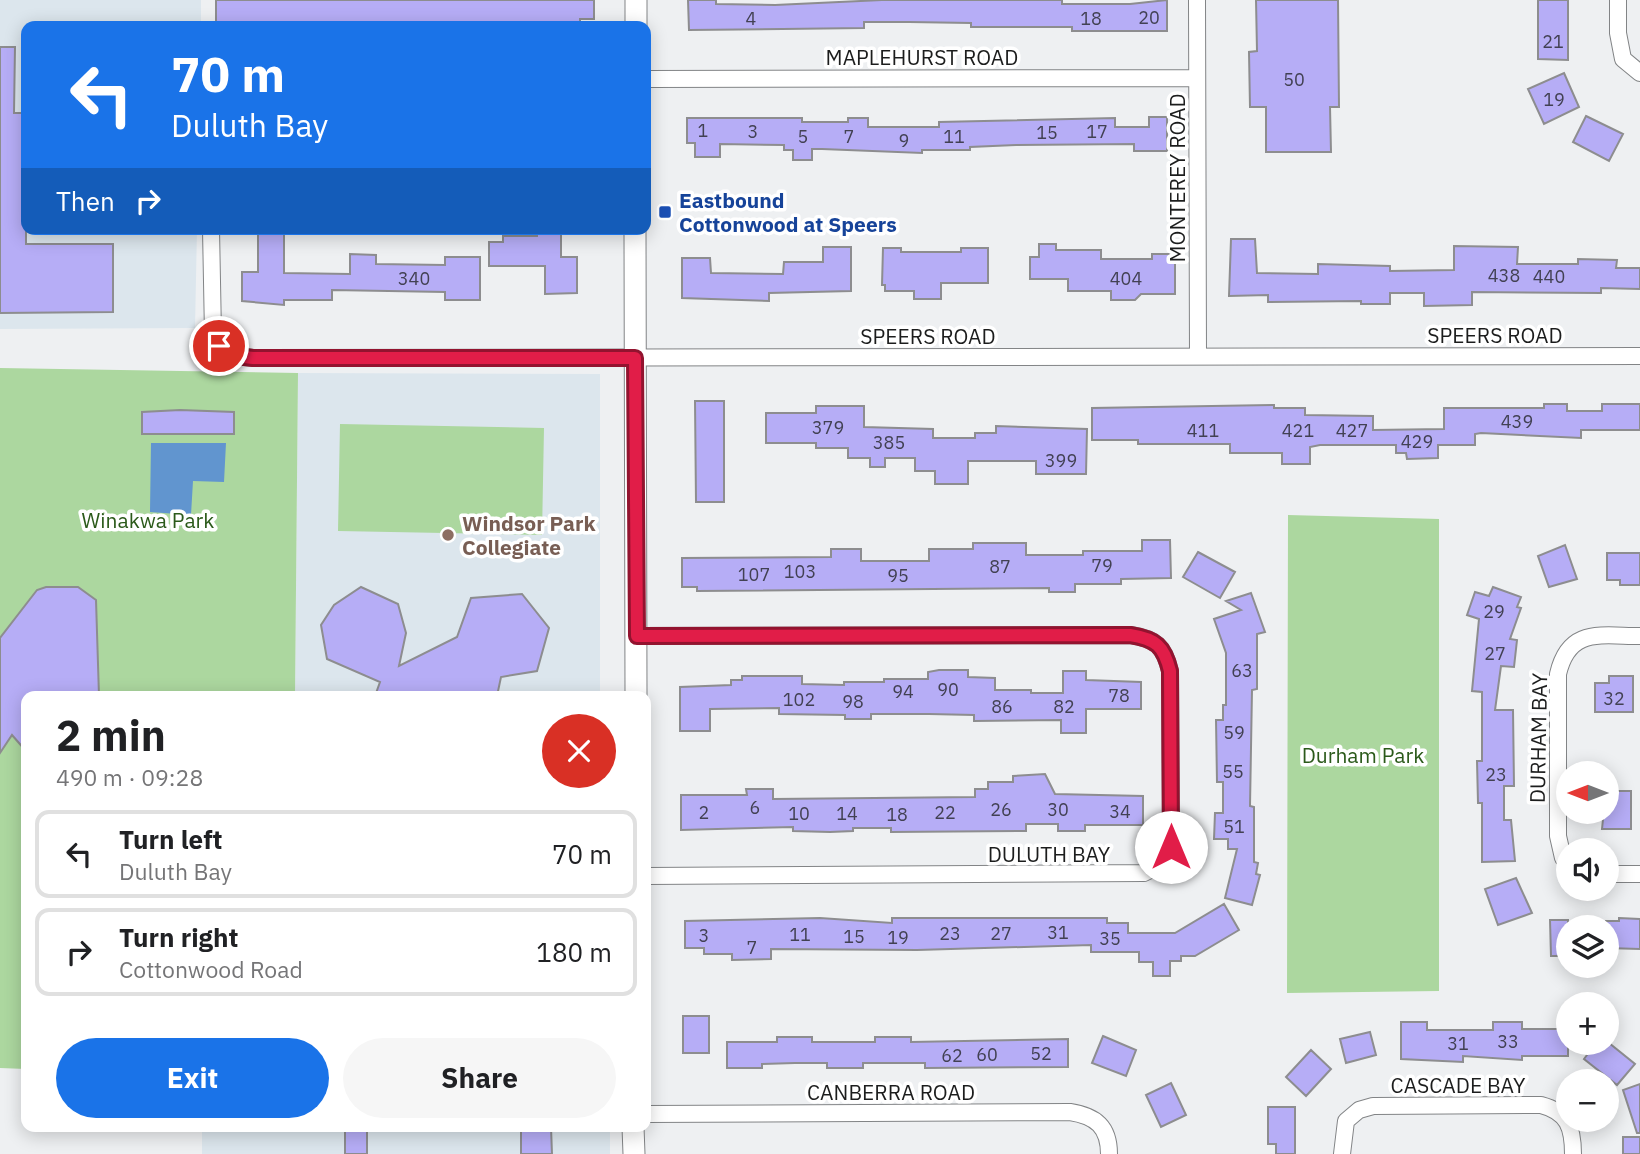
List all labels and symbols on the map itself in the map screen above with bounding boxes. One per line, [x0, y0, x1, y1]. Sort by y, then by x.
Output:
house number: 20 [1138, 6, 1160, 29]
house number: 4 [746, 7, 757, 30]
house number: 18 [1080, 7, 1102, 30]
house number: 21 [1542, 30, 1564, 53]
street label: MAPLEHURST ROAD [826, 43, 1018, 71]
house number: 50 [1283, 68, 1305, 91]
house number: 19 [1543, 88, 1565, 111]
street label: MONTEREY ROAD [1163, 93, 1191, 263]
house number: 1 [698, 119, 708, 142]
house number: 3 [748, 120, 758, 143]
house number: 17 [1086, 120, 1108, 143]
house number: 15 [1036, 121, 1058, 144]
house number: 5 [798, 125, 808, 148]
house number: 7 [844, 125, 854, 148]
house number: 11 [943, 125, 965, 148]
house number: 9 [899, 129, 909, 152]
place label: Eastbound Cottonwood at Speers [679, 186, 897, 238]
marker: Eastbound Cottonwood at Speers [657, 204, 673, 220]
house number: 438 [1488, 264, 1520, 287]
house number: 440 [1533, 265, 1565, 288]
house number: 340 [398, 267, 430, 290]
house number: 404 [1110, 267, 1142, 290]
pin [189, 316, 249, 376]
street label: SPEERS ROAD [1427, 321, 1563, 349]
street label: SPEERS ROAD [860, 322, 996, 350]
house number: 439 [1501, 410, 1533, 433]
house number: 379 [812, 416, 844, 439]
house number: 411 [1187, 419, 1219, 442]
house number: 421 [1282, 419, 1314, 442]
house number: 427 [1336, 419, 1368, 442]
house number: 429 [1401, 430, 1433, 453]
house number: 385 [873, 431, 905, 454]
house number: 399 [1045, 449, 1077, 472]
park label: Winakwa Park [82, 506, 214, 534]
place label: Windsor Park Collegiate [462, 509, 596, 561]
marker: Windsor Park Collegiate [440, 527, 456, 543]
house number: 79 [1091, 554, 1113, 577]
house number: 87 [989, 555, 1011, 578]
house number: 103 [784, 560, 816, 583]
house number: 107 [738, 563, 770, 586]
house number: 95 [887, 564, 909, 587]
house number: 29 [1483, 600, 1505, 623]
house number: 27 [1484, 642, 1506, 665]
house number: 63 [1231, 659, 1253, 682]
street label: DURHAM BAY [1523, 672, 1553, 803]
house number: 90 [937, 678, 959, 701]
house number: 94 [892, 680, 914, 703]
house number: 78 [1108, 684, 1130, 707]
house number: 32 [1603, 687, 1625, 710]
house number: 102 [783, 688, 815, 711]
house number: 98 [842, 690, 864, 713]
house number: 86 [991, 695, 1013, 718]
house number: 82 [1053, 695, 1075, 718]
house number: 59 [1223, 721, 1245, 744]
park label: Durham Park [1302, 741, 1424, 769]
house number: 55 [1222, 760, 1244, 783]
north arrow [1556, 761, 1619, 824]
house number: 23 [1485, 763, 1507, 786]
house number: 6 [750, 796, 760, 819]
house number: 26 [990, 798, 1012, 821]
house number: 30 [1047, 798, 1069, 821]
house number: 34 [1109, 800, 1131, 823]
house number: 2 [699, 801, 709, 824]
house number: 22 [934, 801, 956, 824]
house number: 10 [788, 802, 810, 825]
house number: 14 [836, 802, 858, 825]
house number: 18 [886, 803, 908, 826]
position arrow [1134, 810, 1208, 884]
house number: 51 [1223, 815, 1245, 838]
street label: DULUTH BAY [988, 840, 1111, 868]
house number: 31 [1047, 921, 1069, 944]
house number: 23 [939, 922, 961, 945]
house number: 27 [990, 922, 1012, 945]
house number: 11 [789, 923, 811, 946]
house number: 3 [699, 924, 709, 947]
house number: 15 [843, 925, 865, 948]
house number: 19 [887, 926, 909, 949]
house number: 35 [1099, 927, 1121, 950]
house number: 7 [747, 936, 757, 959]
house number: 33 [1497, 1030, 1519, 1053]
house number: 31 [1447, 1032, 1469, 1055]
house number: 52 [1030, 1042, 1052, 1065]
house number: 60 [976, 1043, 998, 1066]
house number: 62 [941, 1044, 963, 1067]
street label: CASCADE BAY [1391, 1071, 1526, 1099]
street label: CANBERRA ROAD [807, 1078, 975, 1106]

